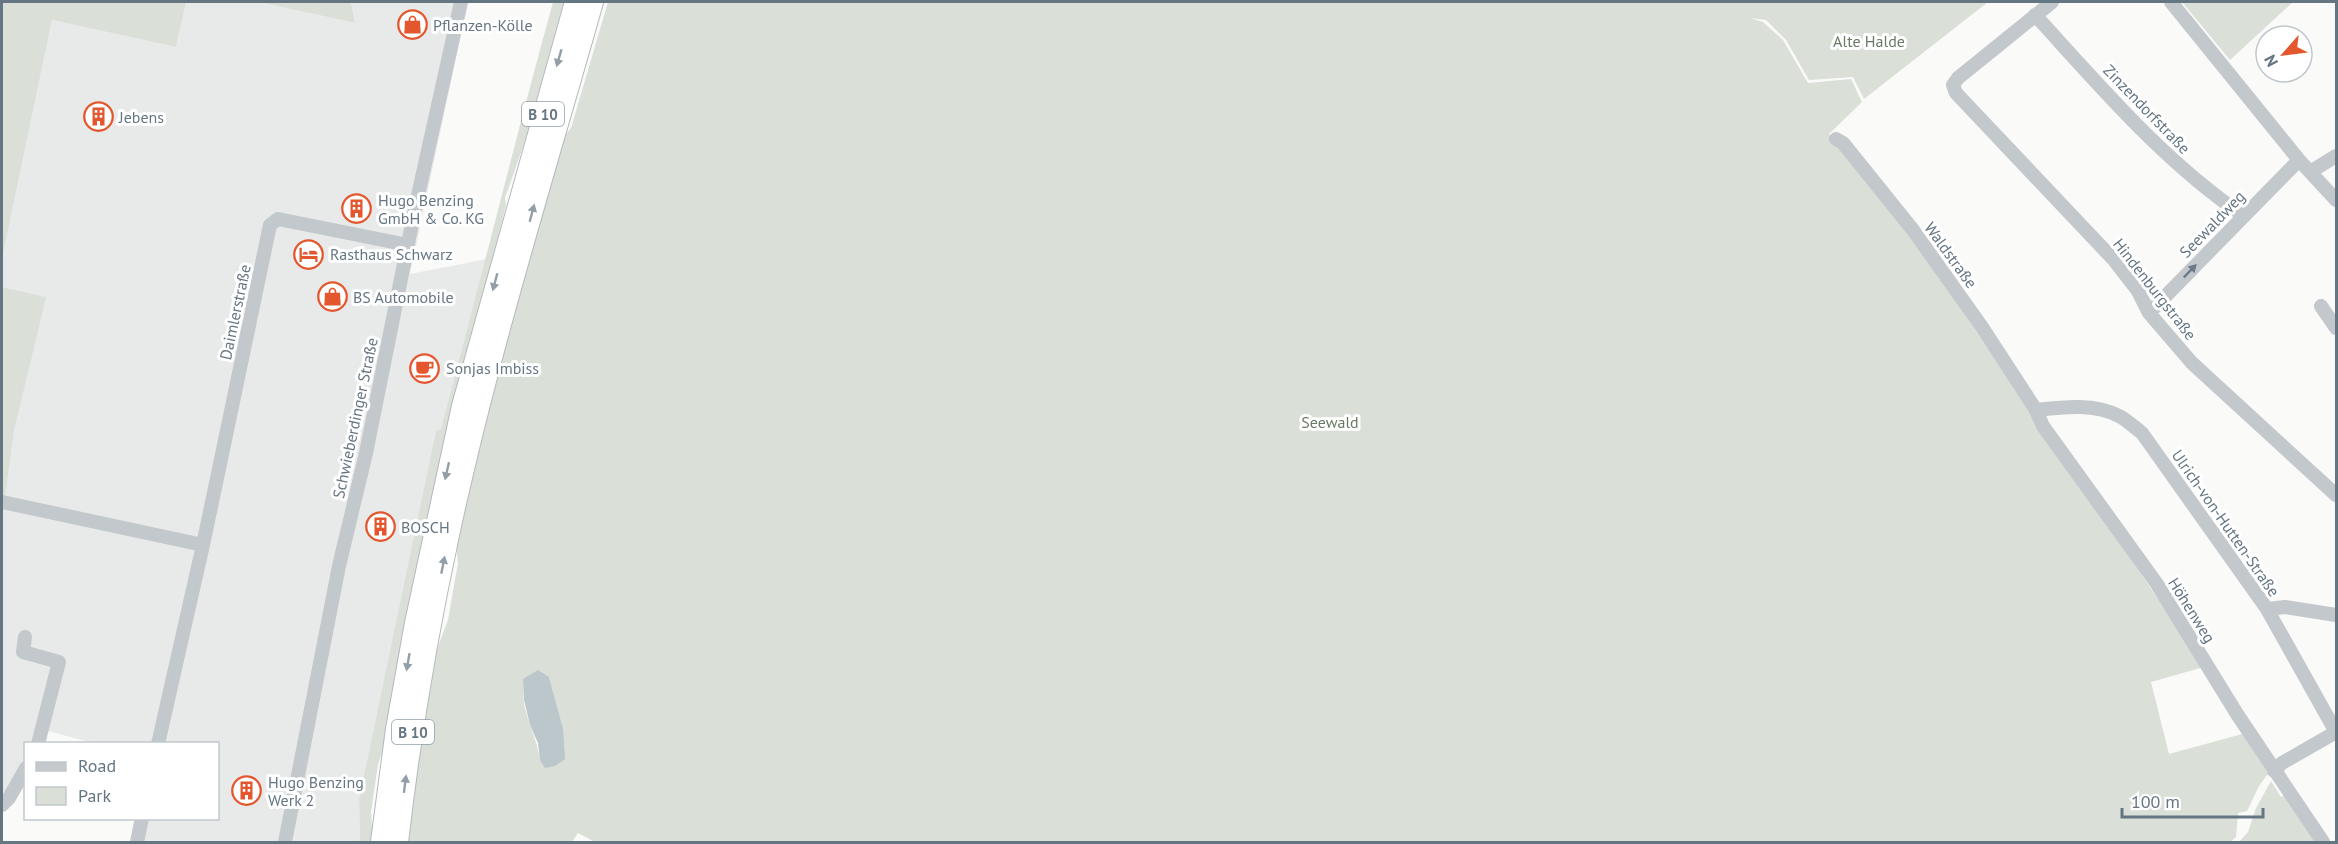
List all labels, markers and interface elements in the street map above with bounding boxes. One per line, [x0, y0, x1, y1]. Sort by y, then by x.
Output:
shop icon: Pflanzen-Kölle [396, 9, 428, 41]
place label: Pflanzen-Kölle [433, 15, 533, 35]
north arrow [2254, 24, 2314, 84]
park label: Alte Halde [1833, 31, 1905, 51]
one-way arrow [554, 49, 563, 67]
text: N [2259, 52, 2282, 70]
street label: Zinzendorfstraße [2099, 60, 2195, 158]
building icon: Jebens [82, 101, 114, 133]
road number: B 10 [522, 102, 564, 126]
place label: Jebens [118, 107, 164, 127]
street label: Seewaldweg [2175, 186, 2249, 262]
place label: Hugo Benzing GmbH & Co. KG [378, 190, 484, 228]
building icon: Hugo Benzing GmbH & Co. KG [341, 193, 373, 225]
one-way arrow [528, 204, 537, 222]
street label: Waldstraße [1920, 218, 1982, 292]
street label: Hindenburgstraße [2109, 234, 2201, 344]
hotel icon: Rasthaus Schwarz [293, 238, 325, 270]
place label: Rasthaus Schwarz [330, 244, 453, 264]
street label: Daimlerstraße [215, 262, 255, 362]
one-way arrow [2183, 264, 2197, 278]
one-way arrow [490, 273, 499, 291]
shop icon: BS Automobile [316, 281, 348, 313]
place label: BS Automobile [353, 287, 454, 307]
street label: Schwieberdinger Straße [328, 336, 382, 500]
cafe icon: Sonjas Imbiss [409, 352, 441, 384]
place label: Sonjas Imbiss [446, 358, 539, 378]
park label: Seewald [1301, 412, 1359, 432]
street label: Ulrich-von-Hutten-Straße [2168, 446, 2284, 600]
one-way arrow [442, 462, 451, 481]
building icon: BOSCH [364, 511, 396, 543]
place label: BOSCH [401, 517, 450, 537]
one-way arrow [439, 555, 448, 574]
street label: Höhenweg [2164, 574, 2220, 646]
one-way arrow [403, 653, 412, 672]
road number: B 10 [392, 720, 434, 744]
legend [24, 742, 219, 820]
text: Road [78, 754, 116, 777]
place label: Hugo Benzing Werk 2 [268, 772, 364, 810]
building icon: Hugo Benzing Werk 2 [231, 775, 263, 807]
one-way arrow [400, 775, 410, 794]
scale bar [2122, 781, 2263, 819]
text: Park [78, 784, 111, 807]
text: 100 m [2131, 790, 2180, 813]

